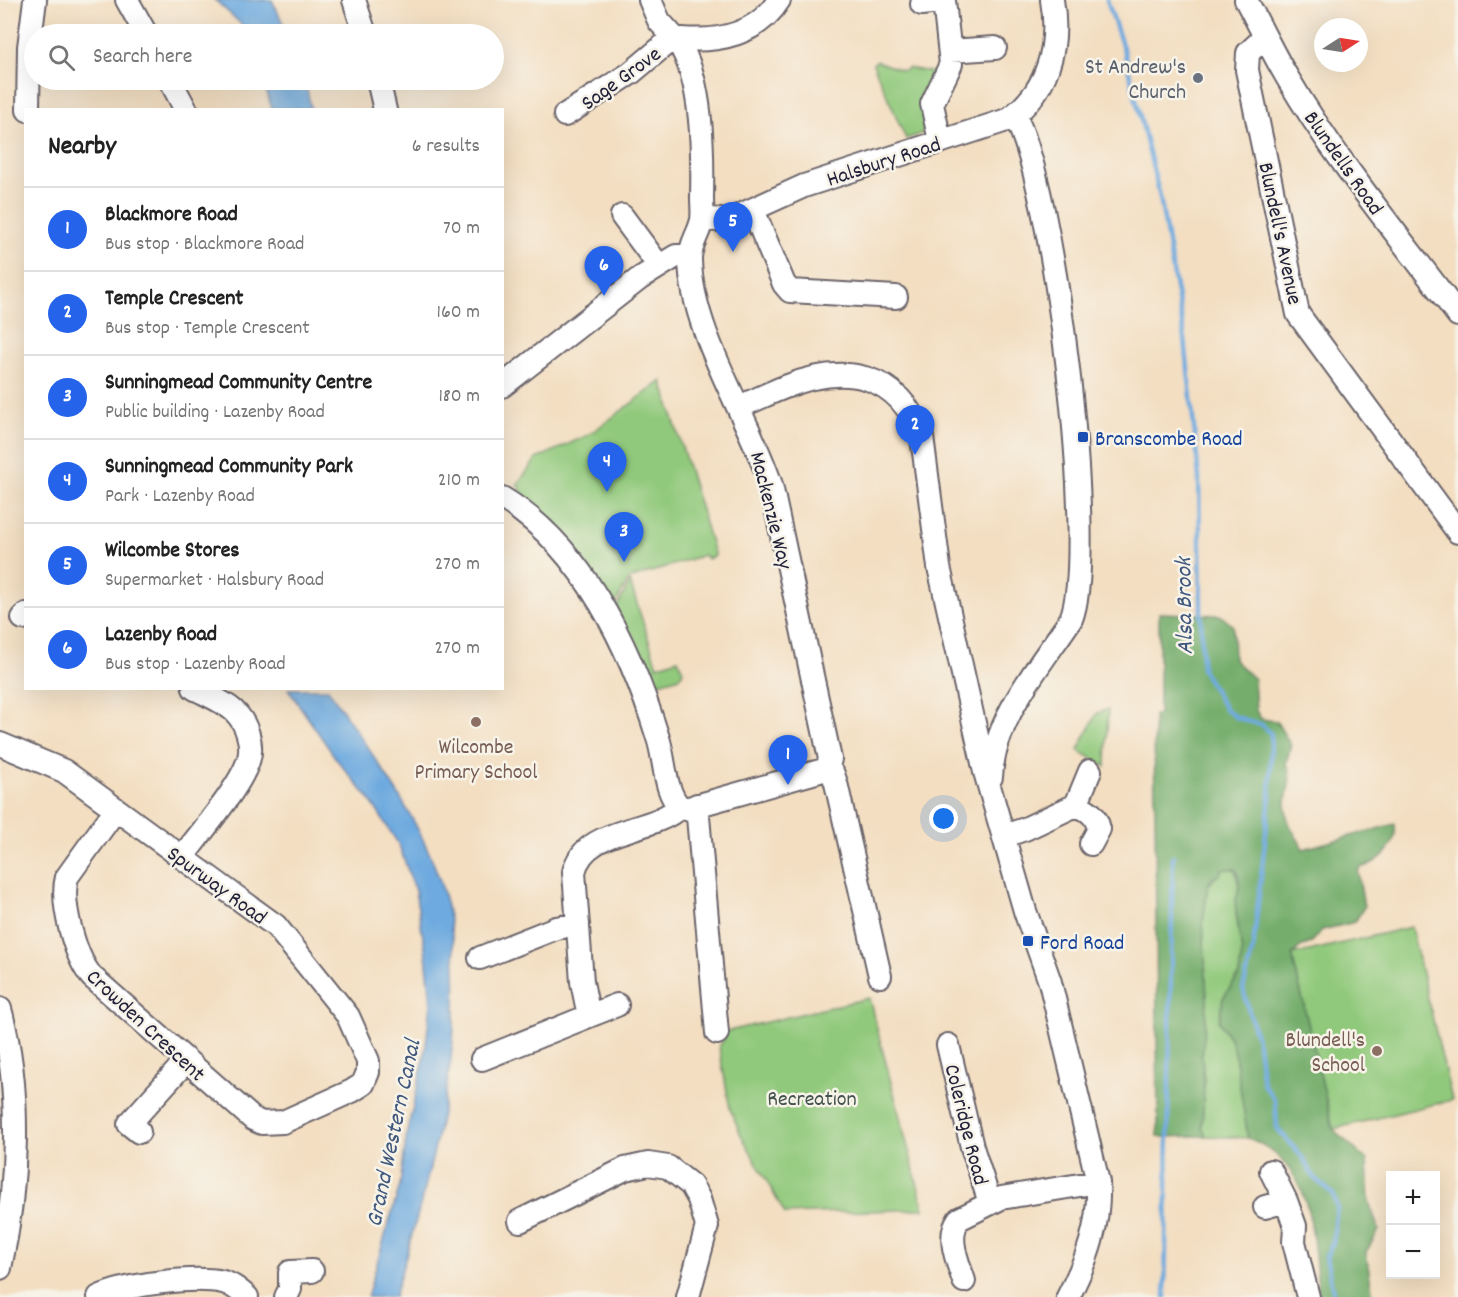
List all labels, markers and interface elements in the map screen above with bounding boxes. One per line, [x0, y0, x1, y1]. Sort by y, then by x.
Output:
north arrow [1314, 18, 1368, 72]
search box [24, 24, 504, 90]
street label: Sage Grove [576, 40, 669, 119]
icon: search [45, 41, 78, 74]
text: Search here [93, 42, 192, 73]
place label: St Andrew's Church [1085, 53, 1186, 109]
marker: St Andrew's Church [1191, 71, 1205, 85]
street label: Blundells Road [1295, 105, 1390, 223]
text: Nearby [48, 129, 116, 166]
street label: Halsbury Road [823, 130, 945, 196]
text: 6 results [412, 133, 480, 161]
street label: Blundell's Avenue [1248, 160, 1309, 308]
text: Blackmore Road [105, 200, 238, 231]
pin: 5 [714, 202, 752, 252]
text: 1 [65, 215, 70, 243]
text: 70 m [443, 215, 480, 243]
text: Bus stop · Blackmore Road [105, 231, 304, 259]
pin: 6 [584, 246, 624, 296]
text: Temple Crescent [105, 284, 243, 315]
text: 2 [63, 299, 72, 327]
text: 160 m [437, 299, 480, 327]
text: Bus stop · Temple Crescent [105, 315, 310, 343]
text: Sunningmead Community Centre [105, 368, 372, 399]
text: 3 [63, 383, 72, 411]
text: 180 m [438, 383, 480, 411]
text: Public building · Lazenby Road [105, 399, 325, 427]
pin: 2 [896, 406, 934, 455]
place label: Branscombe Road [1095, 425, 1242, 456]
marker: Branscombe Road [1076, 430, 1090, 444]
pin: 4 [588, 442, 626, 492]
street label: Mackenzie Way [740, 449, 799, 574]
text: Sunningmead Community Park [105, 452, 353, 483]
text: 4 [63, 467, 72, 495]
text: 210 m [438, 467, 480, 495]
text: Park · Lazenby Road [105, 483, 255, 511]
pin: 3 [604, 512, 644, 562]
text: Wilcombe Stores [105, 536, 240, 567]
text: 5 [63, 551, 72, 579]
text: 270 m [434, 551, 480, 579]
water label: Alsa Brook [1168, 555, 1204, 655]
text: Supermarket · Halsbury Road [105, 567, 324, 595]
text: Lazenby Road [105, 620, 217, 651]
text: 6 [63, 635, 72, 663]
text: 270 m [434, 635, 480, 663]
text: Bus stop · Lazenby Road [105, 651, 286, 679]
marker: Wilcombe Primary School [469, 715, 483, 729]
place label: Wilcombe Primary School [414, 733, 538, 789]
pin: 1 [768, 736, 808, 785]
your location [929, 804, 958, 833]
street label: Spurway Road [159, 840, 272, 934]
place label: Ford Road [1040, 929, 1124, 960]
marker: Ford Road [1021, 934, 1035, 948]
street label: Crowden Crescent [78, 963, 211, 1090]
place label: Blundell's School [1286, 1026, 1365, 1082]
water label: Grand Western Canal [358, 1035, 432, 1230]
marker: Blundell's School [1370, 1044, 1384, 1058]
street label: Coleridge Road [935, 1061, 995, 1189]
park label: Recreation [767, 1085, 857, 1116]
map controls [1386, 1171, 1440, 1279]
button: + [1386, 1171, 1440, 1225]
button: − [1386, 1225, 1440, 1279]

